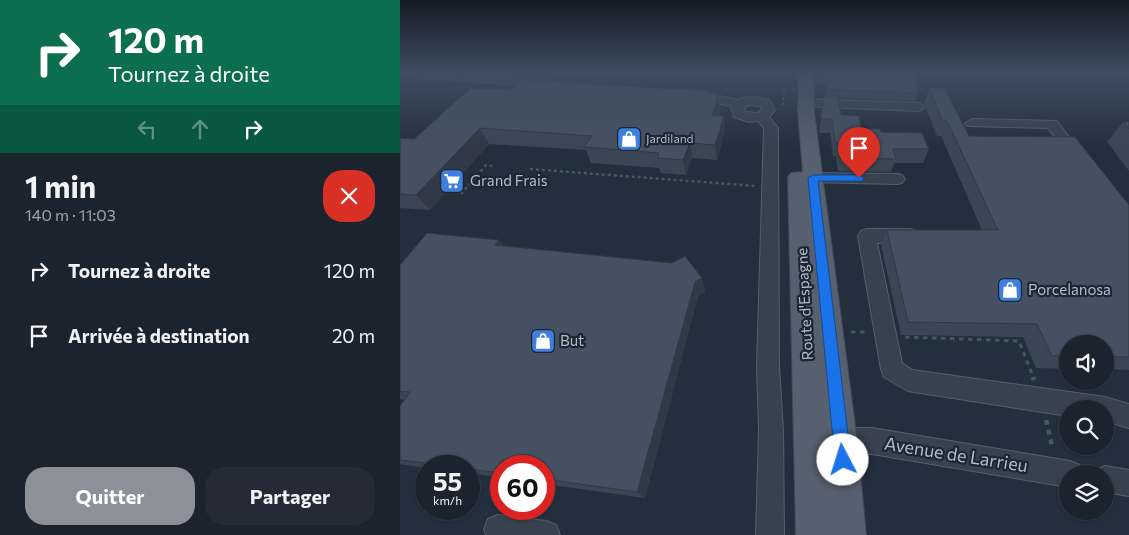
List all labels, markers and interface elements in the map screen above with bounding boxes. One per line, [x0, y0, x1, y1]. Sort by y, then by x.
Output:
text: 120 m [108, 17, 204, 60]
icon: right [25, 20, 90, 85]
text: Tournez à droite [108, 60, 270, 87]
icon: left [133, 115, 161, 143]
icon: ahead [186, 115, 214, 143]
icon: right [239, 115, 267, 143]
shop icon: Jardiland [616, 126, 642, 152]
pin [838, 127, 880, 178]
place label: Jardiland [646, 131, 694, 146]
icon: arrive [845, 134, 873, 162]
text: 1 min [25, 167, 96, 204]
supermarket icon: Grand Frais [439, 168, 465, 194]
button: close [323, 170, 375, 222]
place label: Grand Frais [470, 171, 548, 189]
text: 140 m · 11:03 [25, 205, 116, 224]
street label: Route d'Espagne [792, 247, 816, 361]
icon: right [25, 257, 53, 285]
text: Tournez à droite [68, 259, 210, 282]
text: 120 m [324, 259, 375, 282]
shop icon: Porcelanosa [997, 277, 1023, 303]
place label: Porcelanosa [1028, 280, 1111, 298]
icon: arrive [25, 322, 53, 350]
text: Arrivée à destination [68, 324, 250, 347]
text: 20 m [332, 324, 375, 347]
shop icon: But [530, 328, 556, 354]
place label: But [560, 331, 584, 349]
map controls [1059, 335, 1114, 520]
button: sound [1059, 335, 1114, 390]
button: search [1059, 400, 1114, 455]
street label: Avenue de Larrieu [883, 432, 1030, 476]
position arrow [816, 433, 868, 485]
speed limit sign: 60 [490, 455, 555, 520]
button: layers [1059, 465, 1114, 520]
text: 55 [433, 466, 462, 496]
button: Quitter [25, 467, 195, 525]
button: Partager [205, 467, 375, 525]
text: km/h [433, 493, 462, 507]

